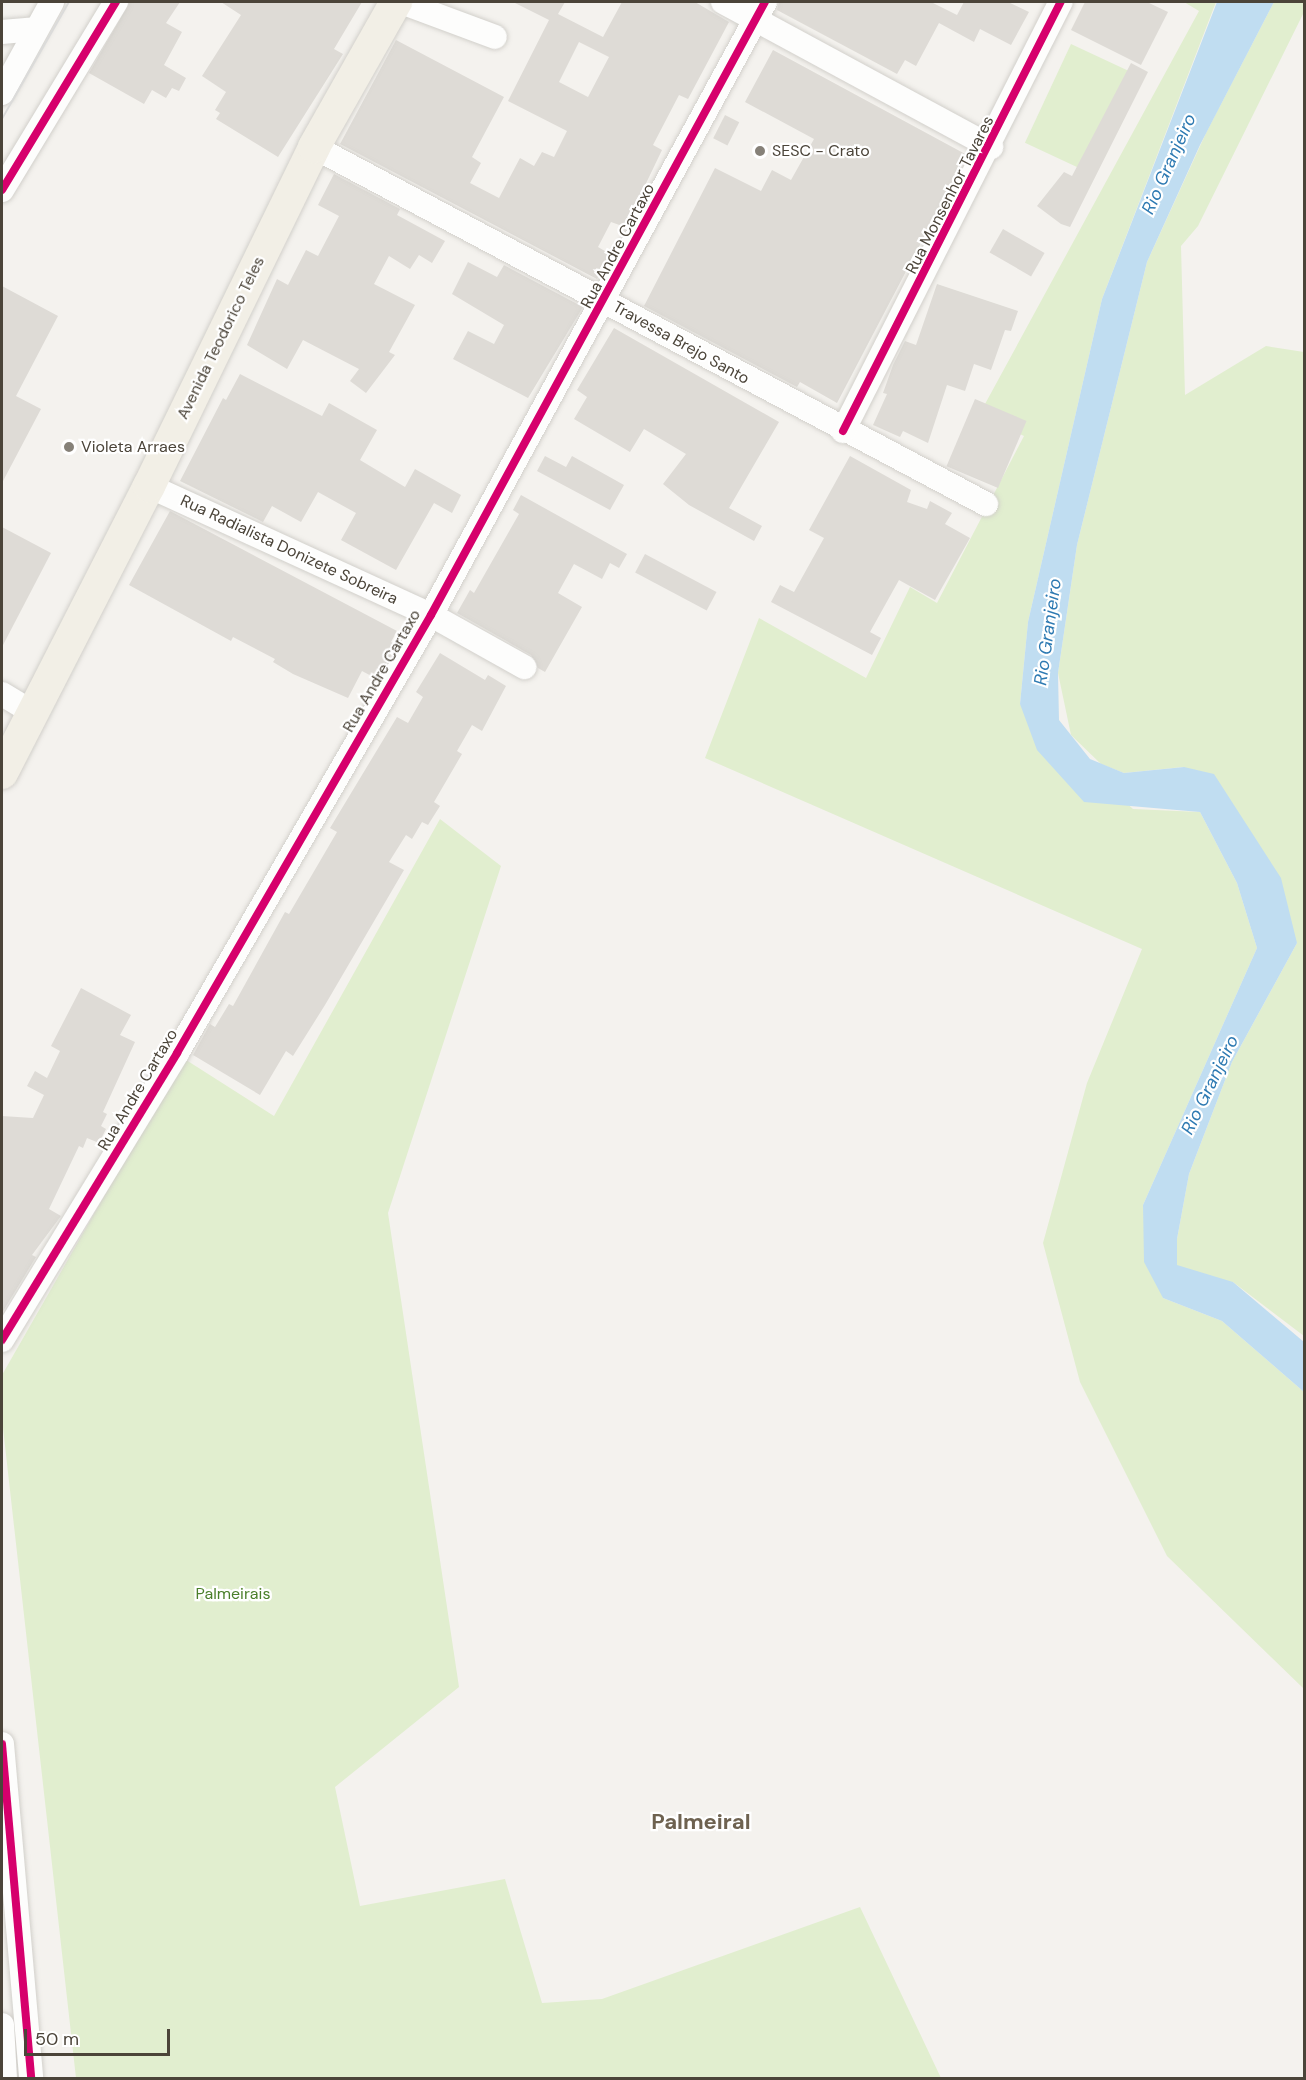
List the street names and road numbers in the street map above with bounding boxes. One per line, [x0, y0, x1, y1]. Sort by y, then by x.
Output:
street label: Rua Monsenhor Tavares [902, 113, 998, 277]
street label: Rua Andre Cartaxo [577, 180, 659, 312]
street label: Avenida Teodorico Teles [173, 254, 269, 422]
street label: Travessa Brejo Santo [609, 297, 753, 389]
street label: Rua Radialista Donizete Sobreira [177, 491, 401, 609]
street label: Rua Andre Cartaxo [339, 606, 425, 736]
street label: Rua Andre Cartaxo [94, 1026, 182, 1154]

